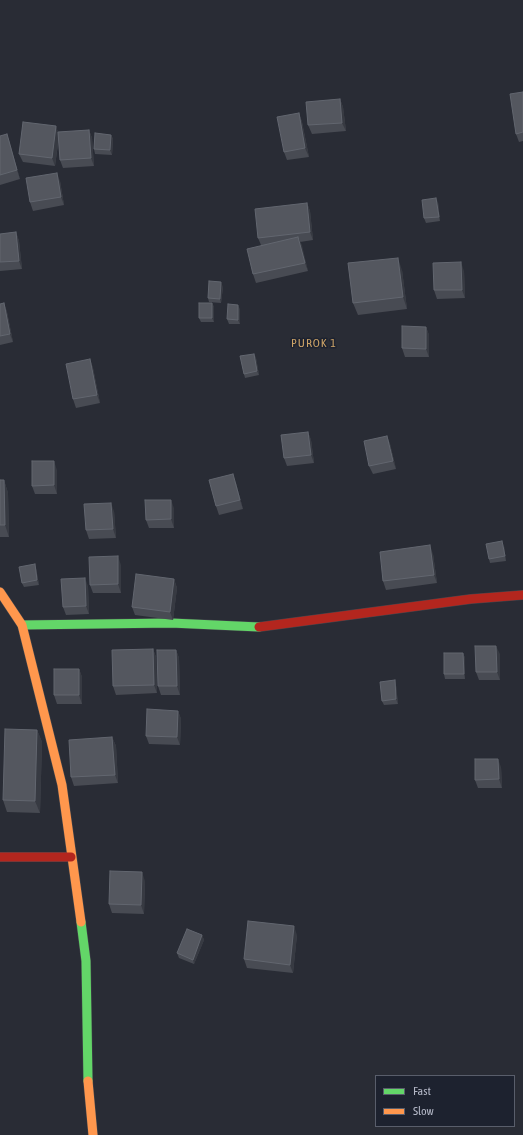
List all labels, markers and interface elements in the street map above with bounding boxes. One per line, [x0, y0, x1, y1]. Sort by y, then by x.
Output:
district label: PUROK 1 [291, 336, 337, 350]
legend [375, 1075, 515, 1127]
text: Fast [413, 1084, 431, 1098]
text: Slow [413, 1104, 434, 1118]

